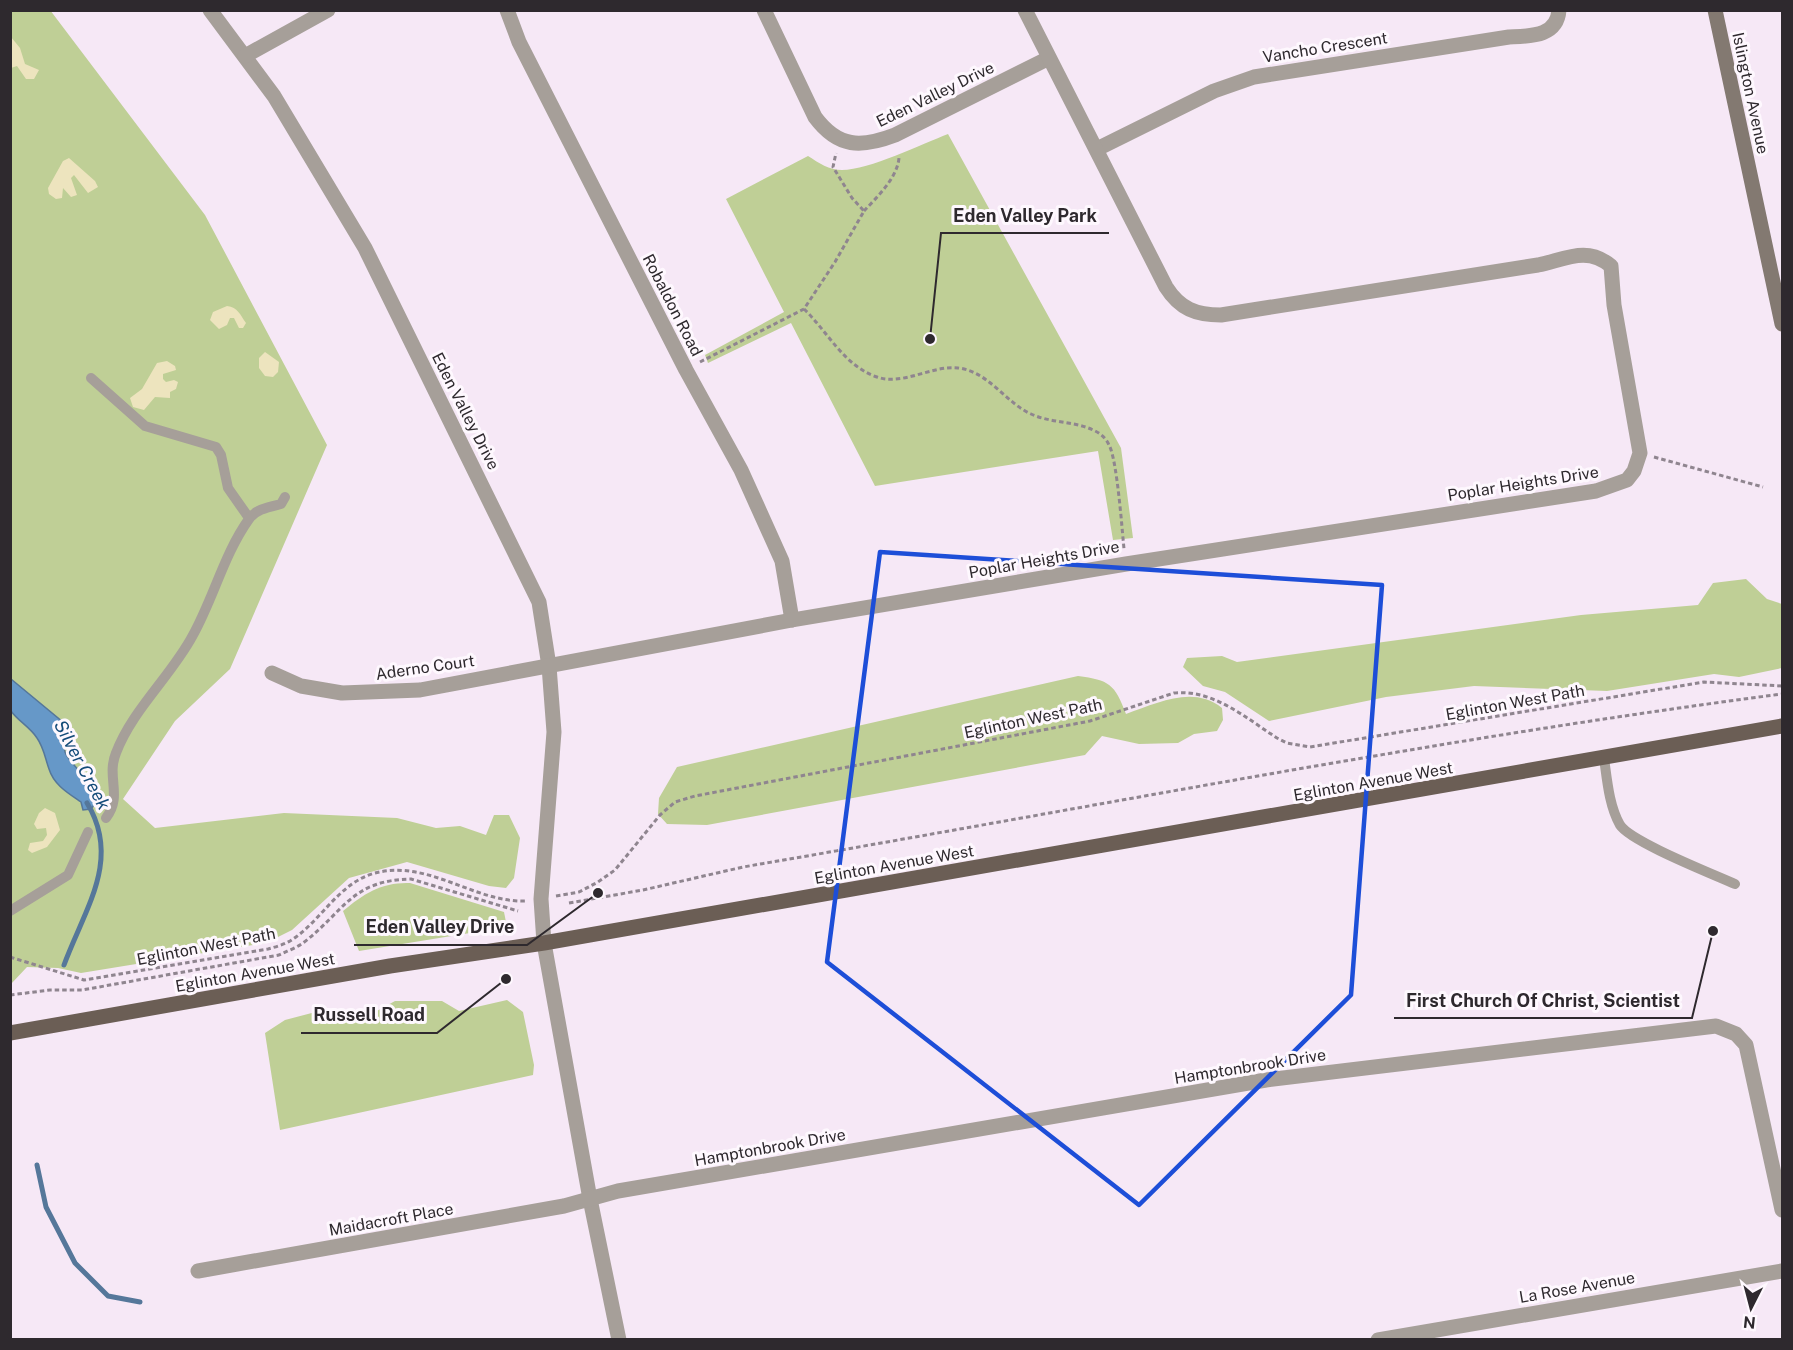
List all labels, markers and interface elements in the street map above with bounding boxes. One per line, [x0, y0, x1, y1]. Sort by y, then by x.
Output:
street label: Vancho Crescent [1261, 28, 1389, 67]
street label: Islington Avenue [1728, 31, 1773, 156]
street label: Eden Valley Drive [873, 58, 997, 131]
callout: Eden Valley Park [941, 197, 1109, 233]
text: Eden Valley Park [953, 205, 1097, 226]
street label: Robaldon Road [639, 251, 706, 359]
street label: Eden Valley Drive [428, 350, 503, 473]
street label: Poplar Heights Drive [1446, 462, 1600, 505]
street label: Poplar Heights Drive [967, 537, 1121, 582]
street label: Aderno Court [374, 651, 476, 684]
street label: Eglinton West Path [1444, 681, 1586, 724]
street label: Eglinton West Path [962, 695, 1104, 742]
water label: Silver Creek [50, 716, 115, 814]
street label: Eglinton Avenue West [1292, 758, 1454, 805]
street label: Eglinton Avenue West [813, 841, 975, 888]
callout: Eden Valley Drive [354, 909, 527, 945]
text: Eden Valley Drive [366, 916, 514, 937]
street label: Eglinton West Path [135, 924, 277, 969]
street label: Eglinton Avenue West [174, 949, 336, 996]
callout: First Church Of Christ, Scientist [1394, 982, 1692, 1018]
text: First Church Of Christ, Scientist [1406, 990, 1680, 1011]
callout: Russell Road [301, 997, 437, 1033]
text: Russell Road [313, 1004, 425, 1025]
street label: Hamptonbrook Drive [1173, 1045, 1327, 1088]
street label: Hamptonbrook Drive [693, 1125, 847, 1170]
street label: Maidacroft Place [327, 1199, 455, 1240]
street label: La Rose Avenue [1518, 1268, 1636, 1307]
north arrow [1721, 1278, 1781, 1338]
text: N [1742, 1312, 1757, 1333]

